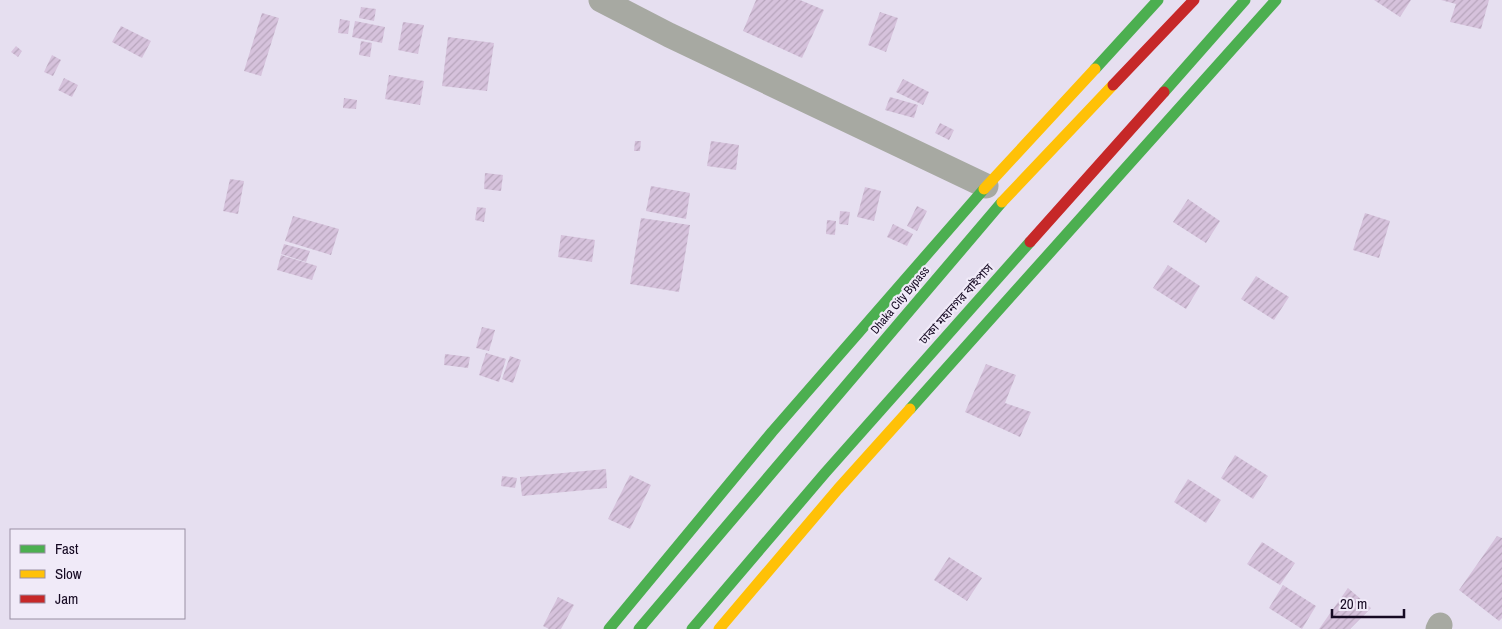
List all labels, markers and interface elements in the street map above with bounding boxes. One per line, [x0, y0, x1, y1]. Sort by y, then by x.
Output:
street label: ঢাকা মহানগর বাইপাস [915, 260, 997, 348]
street label: Dhaka City Bypass [867, 263, 933, 337]
legend [10, 529, 185, 619]
text: Fast [55, 538, 79, 559]
text: Slow [55, 563, 82, 584]
scale bar [1332, 586, 1404, 618]
text: Jam [55, 588, 78, 609]
text: 20 m [1340, 593, 1367, 614]

